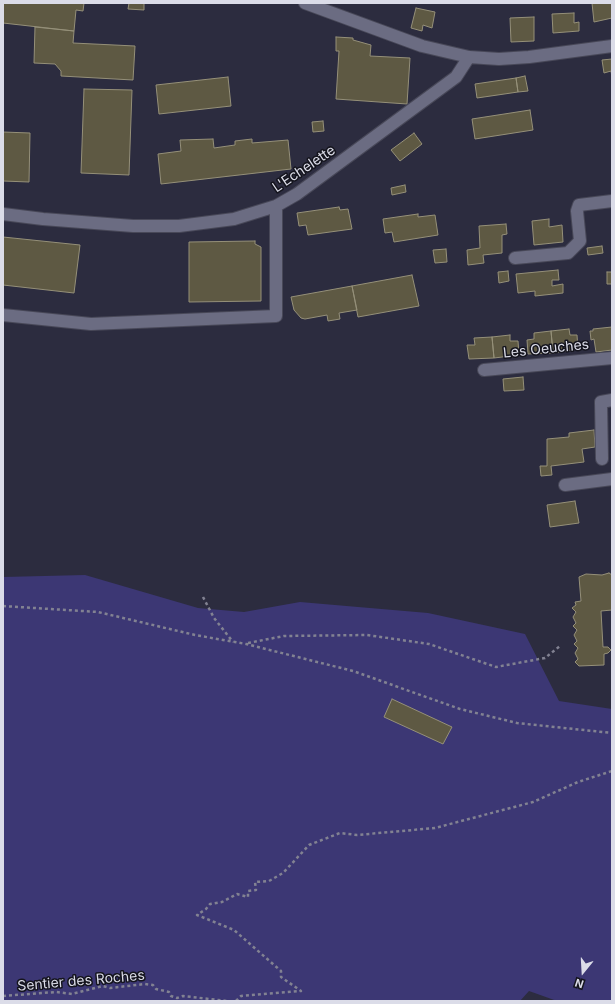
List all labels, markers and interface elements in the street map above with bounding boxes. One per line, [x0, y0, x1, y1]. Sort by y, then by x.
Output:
street label: L'Echelette [269, 142, 339, 196]
street label: Les Oeuches [502, 336, 590, 362]
north arrow [563, 952, 603, 992]
street label: Sentier des Roches [17, 967, 145, 995]
text: N [573, 975, 585, 991]

